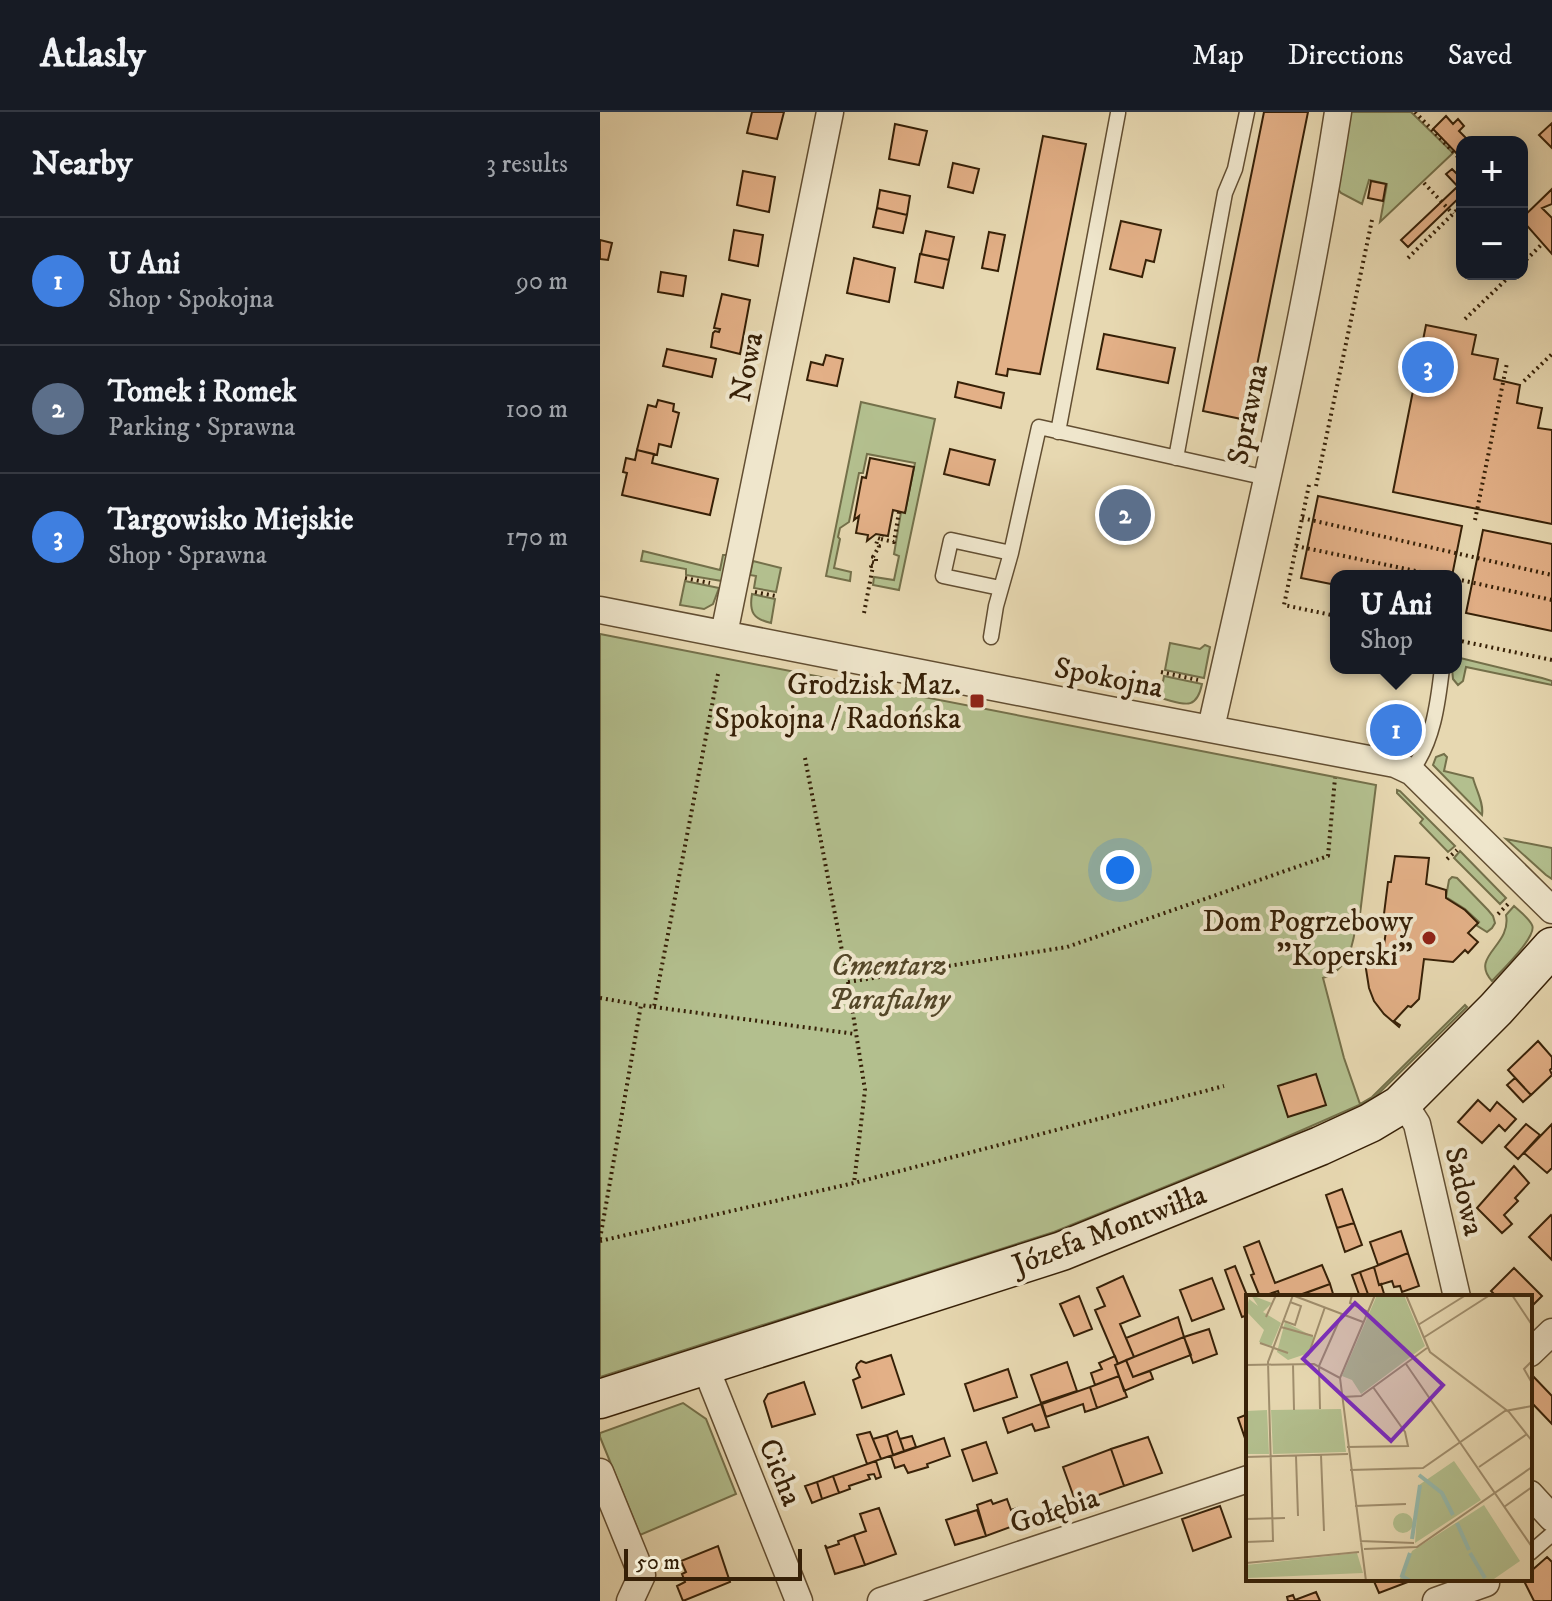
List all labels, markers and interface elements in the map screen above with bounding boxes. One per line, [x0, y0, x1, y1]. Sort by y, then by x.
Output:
text: Atlasly [40, 31, 146, 79]
text: Map [1192, 38, 1244, 73]
text: Directions [1288, 38, 1404, 73]
text: Saved [1448, 38, 1512, 73]
map controls [1456, 136, 1528, 280]
button: + [1456, 136, 1528, 208]
text: Nearby [32, 143, 133, 185]
text: 3 results [486, 148, 568, 181]
button: − [1456, 208, 1528, 280]
text: U Ani [108, 246, 180, 283]
text: 1 [53, 265, 63, 298]
text: 90 m [516, 265, 568, 298]
text: Shop · Spokojna [108, 283, 274, 316]
street label: Nowa [723, 329, 772, 405]
pin: 3 [1402, 337, 1454, 397]
street label: Sprawna [1220, 360, 1277, 468]
text: Tomek i Romek [108, 374, 297, 411]
text: 2 [52, 393, 64, 426]
text: 100 m [505, 393, 568, 426]
text: Parking · Sprawna [108, 411, 295, 444]
pin: 2 [1099, 485, 1151, 545]
text: Targowisko Miejskie [108, 502, 353, 539]
text: 3 [53, 521, 63, 554]
text: 170 m [506, 521, 568, 554]
text: Shop · Sprawna [108, 539, 267, 572]
popup [1330, 570, 1462, 674]
text: U Ani [1360, 587, 1432, 624]
text: Shop [1360, 624, 1413, 657]
street label: Spokojna [1051, 650, 1167, 707]
place label: Grodzisk Maz. Spokojna / Radońska [714, 667, 961, 738]
marker: Grodzisk Maz. Spokojna / Radońska [968, 692, 986, 710]
pin: 1 [1370, 700, 1422, 760]
your location [1100, 850, 1140, 890]
place label: Dom Pogrzebowy "Koperski" [1202, 904, 1414, 975]
marker: Dom Pogrzebowy "Koperski" [1420, 929, 1438, 947]
park label: Cmentarz Parafialny [828, 948, 952, 1019]
street label: Sadowa [1435, 1143, 1492, 1240]
street label: Józefa Montwiłła [1005, 1176, 1212, 1285]
inset map [1246, 1295, 1532, 1581]
street label: Cicha [750, 1434, 810, 1512]
street label: Gołębia [1005, 1480, 1104, 1543]
scale bar [624, 1545, 802, 1581]
text: 50 m [636, 1549, 680, 1576]

